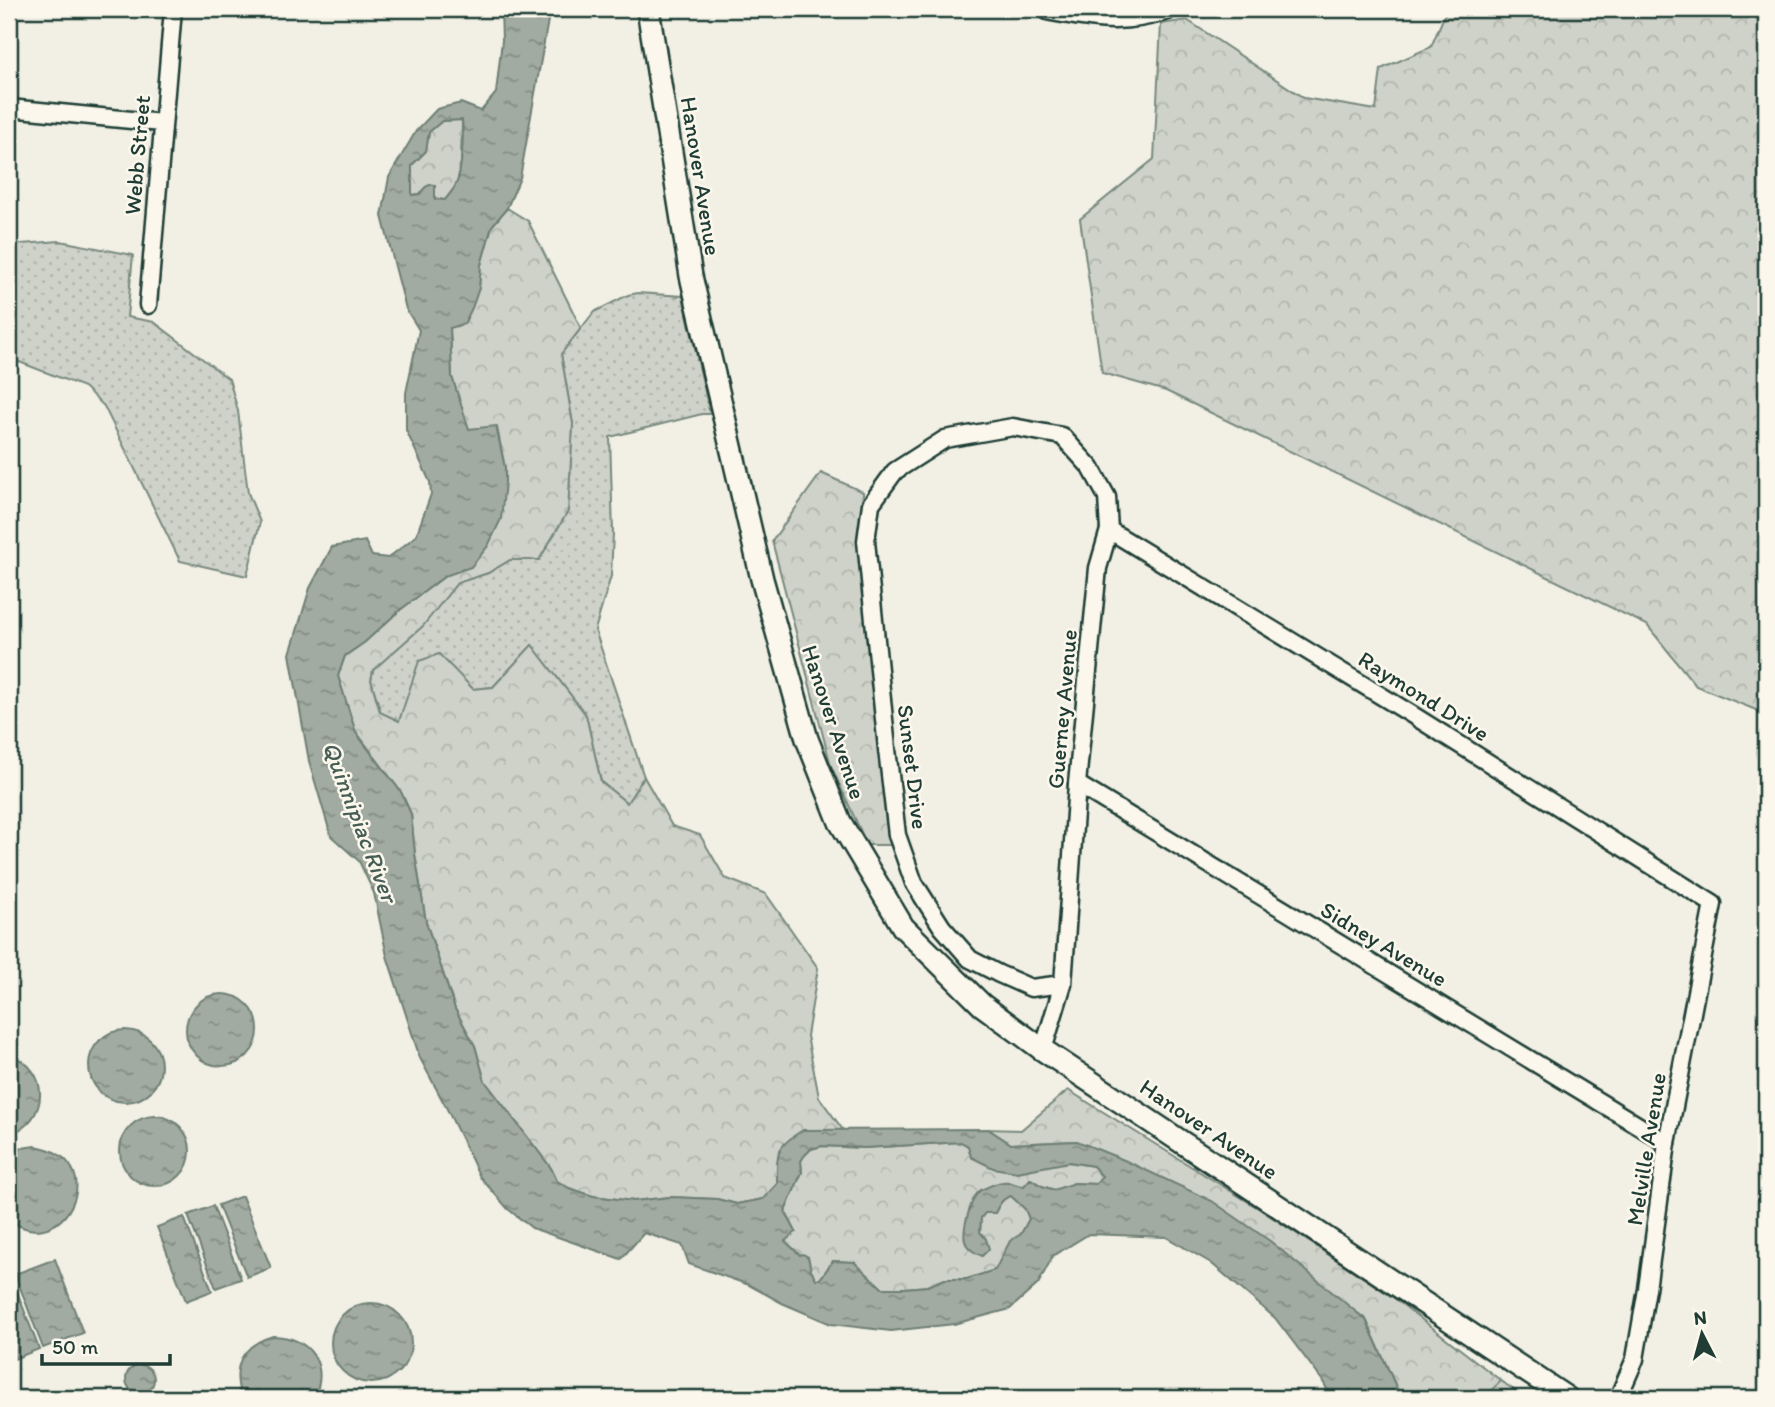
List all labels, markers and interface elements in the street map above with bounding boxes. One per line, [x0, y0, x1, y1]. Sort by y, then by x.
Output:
street label: Webb Street [118, 94, 156, 216]
street label: Hanover Avenue [675, 95, 727, 257]
street label: Guerney Avenue [1041, 628, 1083, 790]
street label: Hanover Avenue [796, 641, 872, 803]
street label: Raymond Drive [1353, 645, 1495, 747]
street label: Sunset Drive [891, 703, 935, 831]
water label: Quinnipiac River [317, 738, 405, 908]
street label: Sidney Avenue [1316, 895, 1452, 993]
street label: Melville Avenue [1620, 1071, 1672, 1227]
street label: Hanover Avenue [1135, 1073, 1283, 1185]
north arrow [1666, 1298, 1736, 1368]
text: N [1693, 1305, 1708, 1330]
scale bar [42, 1323, 170, 1367]
text: 50 m [52, 1334, 99, 1359]

